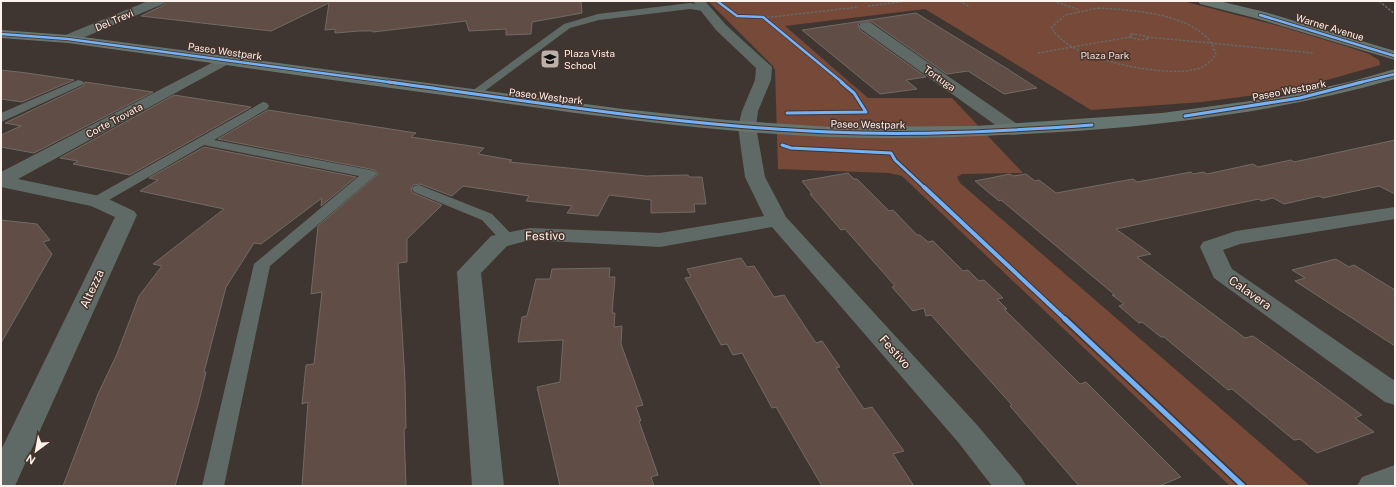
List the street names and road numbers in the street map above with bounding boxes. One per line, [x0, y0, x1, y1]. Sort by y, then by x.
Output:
street label: Del Trevi [93, 7, 135, 33]
street label: Warner Avenue [1294, 11, 1366, 43]
street label: Paseo Westpark [187, 40, 263, 62]
street label: Tortuga [922, 63, 958, 93]
street label: Paseo Westpark [1251, 77, 1327, 103]
street label: Paseo Westpark [508, 85, 584, 107]
street label: Corte Trovata [84, 100, 144, 140]
street label: Paseo Westpark [831, 117, 906, 131]
street label: Festivo [525, 229, 565, 243]
street label: Altezza [77, 267, 107, 311]
street label: Calavera [1226, 273, 1274, 313]
street label: Festivo [876, 332, 914, 372]

